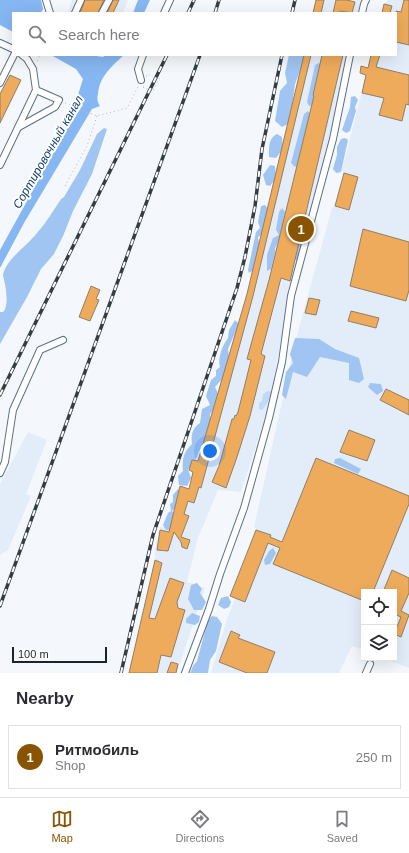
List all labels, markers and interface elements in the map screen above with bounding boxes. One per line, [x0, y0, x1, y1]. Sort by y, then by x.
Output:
search box [12, 12, 397, 56]
icon: search [26, 23, 48, 45]
text: Search here [58, 26, 140, 43]
water label: Сортировочный канал [10, 93, 86, 211]
pin: 1 [288, 214, 314, 244]
your location [200, 441, 220, 461]
map controls [361, 589, 397, 661]
button: locate [361, 589, 397, 625]
button: layers [361, 625, 397, 661]
scale bar [12, 645, 107, 664]
text: 100 m [18, 648, 49, 660]
text: Nearby [16, 689, 74, 708]
text: Ритмобиль [55, 741, 139, 758]
text: 1 [26, 750, 34, 765]
text: 250 m [356, 750, 392, 765]
text: Shop [55, 758, 85, 773]
tab: Map [51, 808, 73, 844]
tab: Directions [175, 808, 224, 844]
tab: Saved [327, 808, 358, 844]

